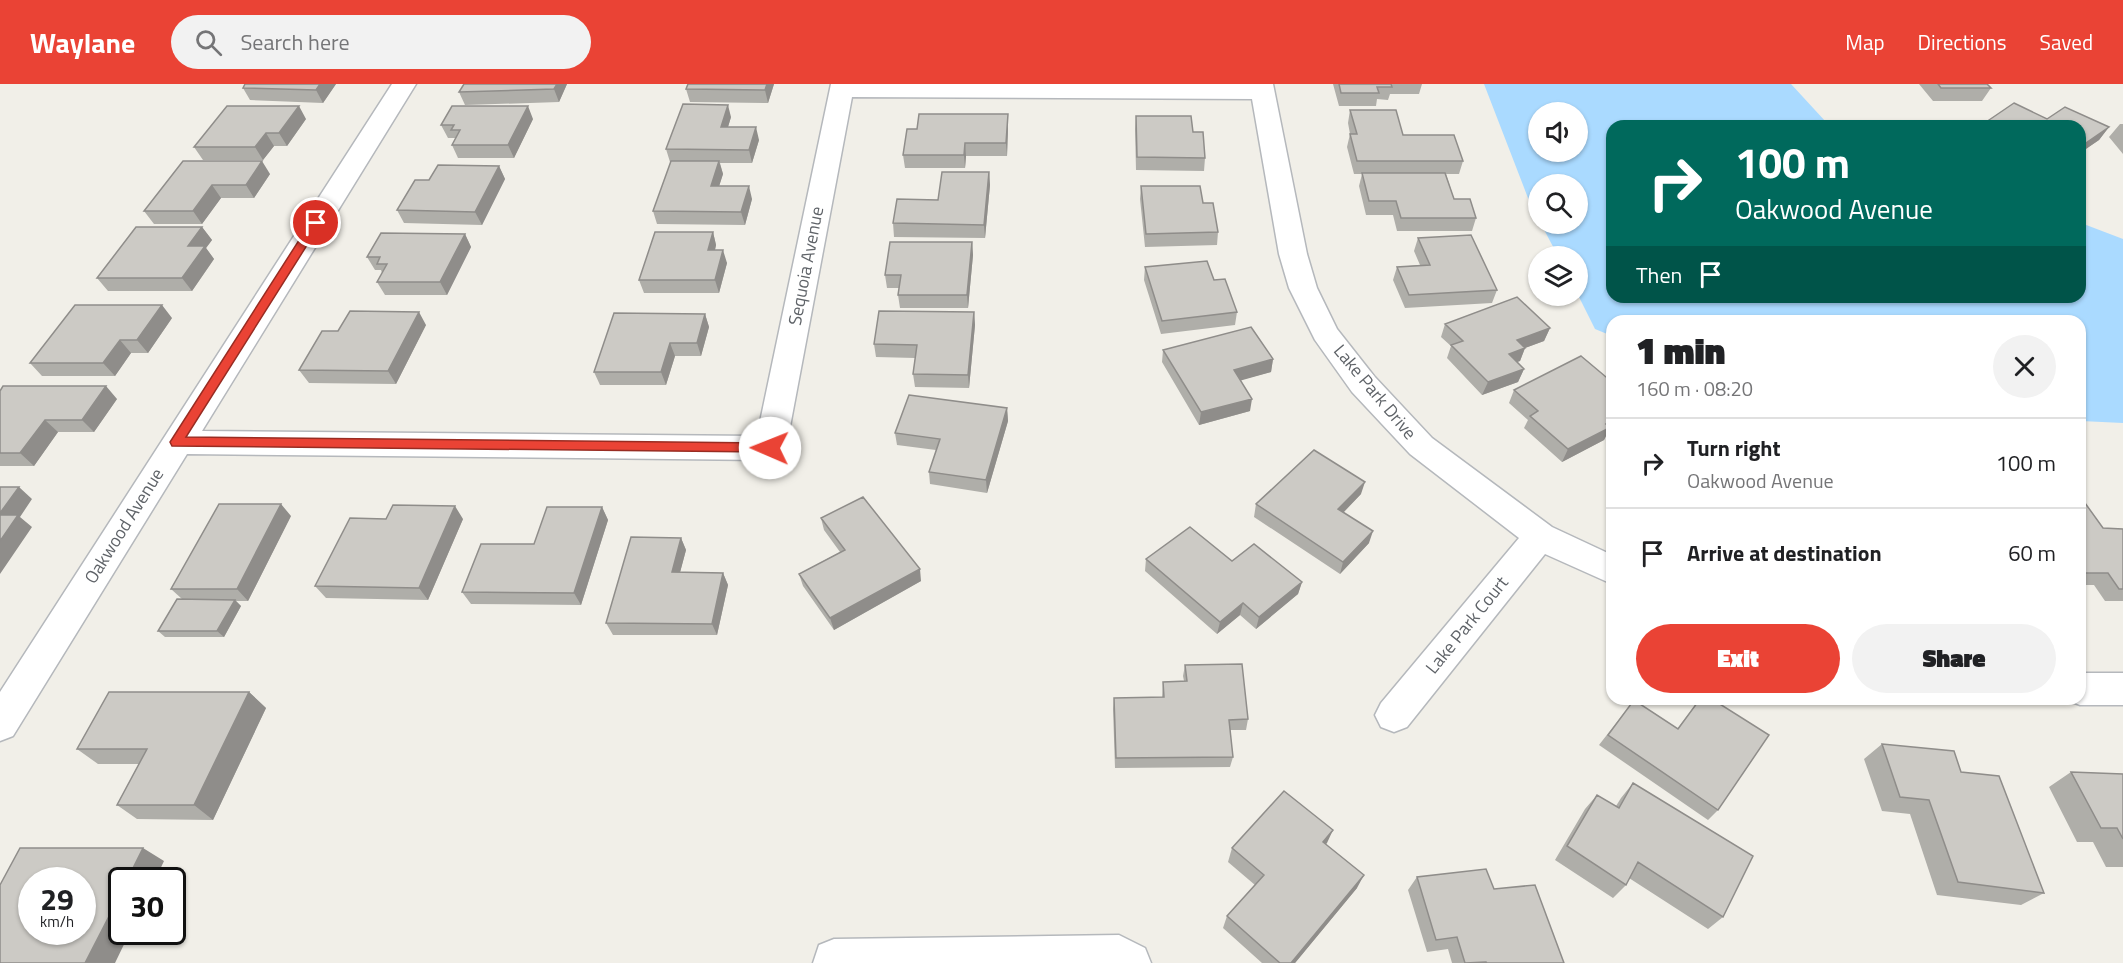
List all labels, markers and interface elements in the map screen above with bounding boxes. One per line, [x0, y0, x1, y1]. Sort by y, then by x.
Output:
search box [171, 15, 591, 69]
text: Waylane [30, 21, 135, 64]
text: Search here [240, 25, 350, 59]
icon: search [192, 26, 225, 59]
text: Map [1845, 26, 1885, 58]
text: Directions [1918, 26, 2007, 58]
text: Saved [2040, 26, 2093, 58]
map controls [1528, 102, 1588, 306]
button: sound [1528, 102, 1588, 162]
text: 100 m [1735, 130, 1850, 194]
icon: right [1636, 144, 1714, 222]
button: search [1528, 174, 1588, 234]
text: Oakwood Avenue [1735, 188, 1933, 229]
pin [290, 197, 341, 248]
street label: Sequoia Avenue [781, 204, 830, 328]
icon: arrive [299, 206, 332, 239]
button: layers [1528, 246, 1588, 306]
text: Then [1636, 258, 1682, 292]
icon: arrive [1694, 258, 1727, 291]
text: 1 min [1636, 323, 1725, 378]
button: close [1993, 335, 2056, 398]
street label: Lake Park Drive [1327, 338, 1423, 445]
text: 160 m · 08:20 [1636, 373, 1753, 404]
position arrow [738, 416, 802, 480]
text: Turn right [1687, 431, 1781, 465]
text: 100 m [1996, 446, 2056, 480]
icon: right [1636, 447, 1669, 480]
street label: Oakwood Avenue [77, 463, 170, 589]
text: Oakwood Avenue [1687, 465, 1834, 496]
text: Arrive at destination [1687, 536, 1882, 570]
text: 60 m [2008, 536, 2056, 570]
icon: arrive [1636, 537, 1669, 570]
street label: Lake Park Court [1419, 570, 1515, 679]
button: Exit [1636, 624, 1840, 693]
button: Share [1852, 624, 2056, 693]
speed limit sign: 30 [108, 867, 186, 945]
text: 29 [40, 876, 74, 922]
text: km/h [40, 910, 74, 933]

